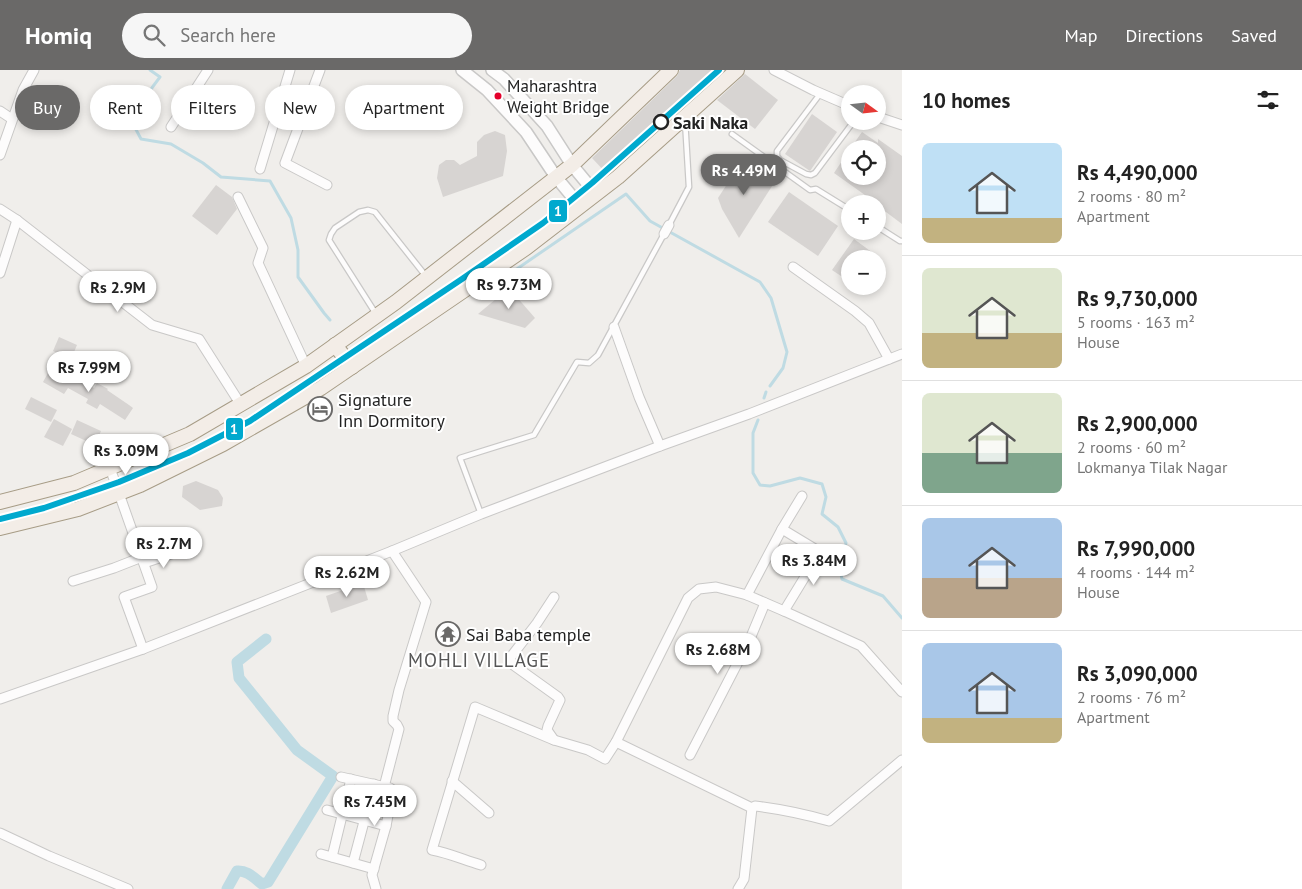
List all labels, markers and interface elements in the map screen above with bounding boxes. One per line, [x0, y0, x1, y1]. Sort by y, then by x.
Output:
search box [122, 13, 472, 58]
text: Homiq [25, 20, 92, 51]
icon: search [140, 21, 168, 49]
text: Search here [180, 23, 276, 47]
text: Map [1065, 24, 1097, 47]
text: Directions [1125, 24, 1203, 47]
text: Saved [1231, 24, 1277, 47]
place label: Maharashtra Weight Bridge [507, 75, 609, 118]
chip: Buy [15, 85, 80, 130]
chip: Rent [90, 85, 161, 130]
chip: Filters [171, 85, 255, 130]
chip: New [265, 85, 335, 130]
chip: Apartment [345, 85, 463, 130]
north arrow [841, 85, 886, 130]
map controls [841, 85, 886, 295]
icon: filters [1254, 86, 1282, 114]
text: 10 homes [922, 87, 1010, 114]
marker: Maharashtra Weight Bridge [493, 91, 503, 101]
place label: Saki Naka [673, 111, 748, 134]
marker: Saki Naka [653, 114, 669, 130]
button: locate [841, 140, 886, 185]
pin: Rs 4.49M [692, 154, 796, 196]
text: Rs 4,490,000 [1077, 159, 1198, 186]
text: Rs 4.49M [712, 160, 776, 180]
icon: home [962, 163, 1022, 223]
text: 2 rooms · 80 m² [1077, 186, 1186, 206]
button: + [841, 195, 886, 240]
line badge: 1 [548, 199, 568, 223]
text: 1 [554, 202, 562, 220]
text: Apartment [1077, 206, 1150, 226]
button: − [841, 250, 886, 295]
pin: Rs 9.73M [457, 268, 561, 310]
pin: Rs 2.9M [72, 270, 164, 313]
text: Rs 9.73M [477, 274, 541, 294]
text: Rs 2.9M [90, 277, 146, 297]
text: Rs 9,730,000 [1077, 285, 1198, 312]
icon: home [962, 288, 1022, 348]
text: 5 rooms · 163 m² [1077, 312, 1195, 332]
text: House [1077, 332, 1120, 352]
pin: Rs 7.99M [37, 350, 141, 393]
text: Rs 7.99M [58, 357, 120, 377]
place label: Signature Inn Dormitory [338, 388, 445, 432]
hotel icon: Signature Inn Dormitory [307, 396, 333, 422]
text: Rs 2,900,000 [1077, 410, 1198, 437]
icon: home [962, 413, 1022, 473]
line badge: 1 [225, 417, 244, 441]
text: 1 [230, 420, 238, 438]
pin: Rs 3.09M [74, 434, 178, 476]
text: 2 rooms · 60 m² [1077, 437, 1186, 457]
text: Rs 3.09M [94, 440, 158, 460]
text: Lokmanya Tilak Nagar [1077, 457, 1227, 477]
pin: Rs 2.7M [118, 526, 210, 569]
text: Rs 2.7M [136, 533, 192, 553]
text: Rs 7,990,000 [1077, 535, 1195, 562]
icon: home [962, 538, 1022, 598]
pin: Rs 3.84M [762, 544, 866, 586]
text: Rs 3.84M [782, 550, 846, 570]
pin: Rs 2.62M [295, 556, 399, 598]
text: Rs 2.62M [315, 562, 379, 582]
text: 4 rooms · 144 m² [1077, 562, 1195, 582]
text: House [1077, 582, 1120, 602]
temple icon: Sai Baba temple [435, 621, 461, 647]
place label: Sai Baba temple [466, 623, 591, 646]
pin: Rs 2.68M [666, 632, 770, 675]
text: Rs 2.68M [686, 639, 750, 659]
district label: MOHLI VILLAGE [408, 648, 550, 672]
text: Rs 3,090,000 [1077, 660, 1198, 687]
icon: home [962, 663, 1022, 723]
text: 2 rooms · 76 m² [1077, 687, 1186, 707]
text: Apartment [1077, 707, 1150, 727]
pin: Rs 7.45M [323, 784, 427, 827]
text: Rs 7.45M [344, 791, 406, 811]

